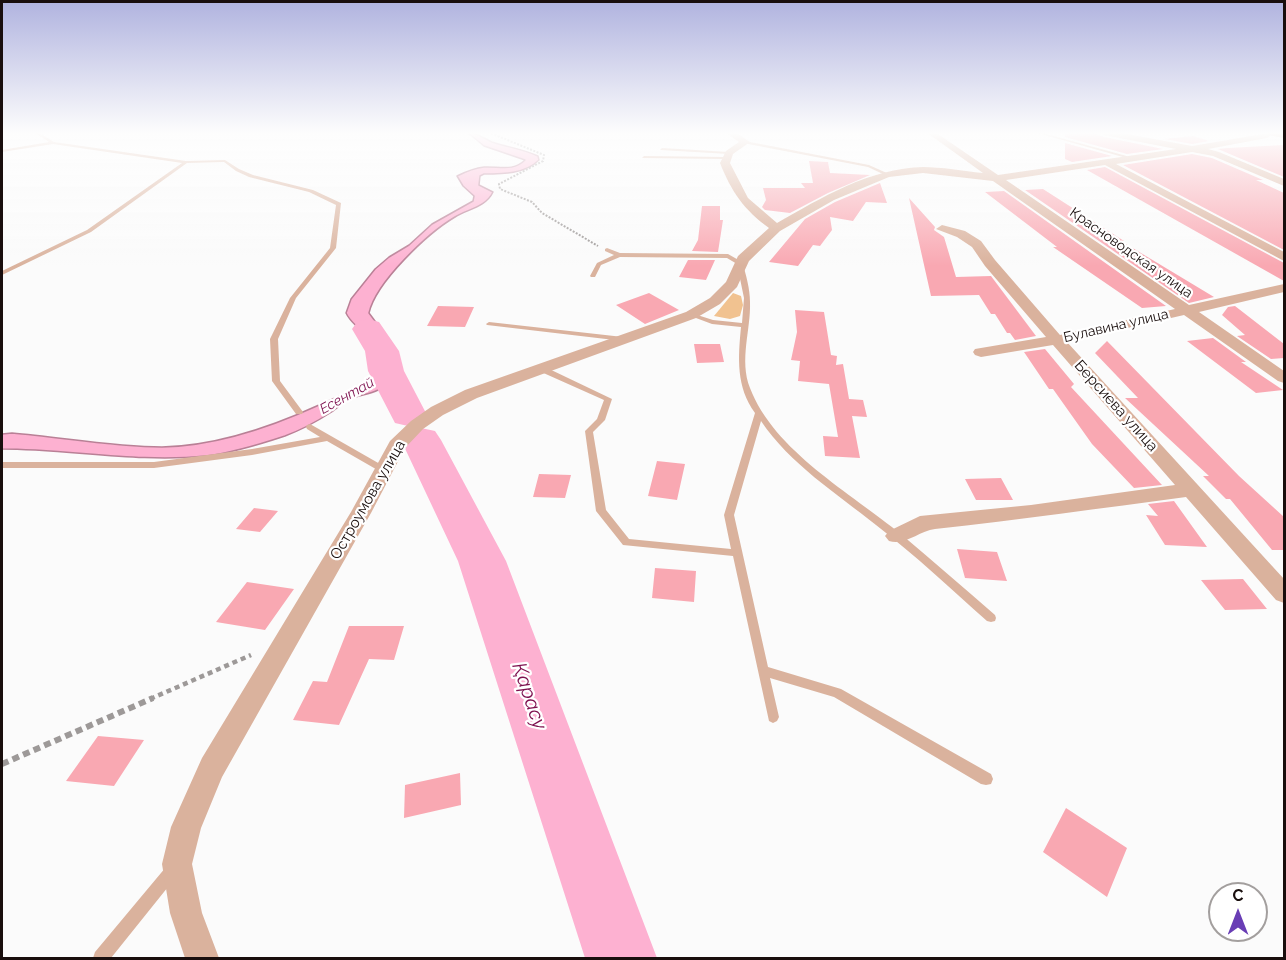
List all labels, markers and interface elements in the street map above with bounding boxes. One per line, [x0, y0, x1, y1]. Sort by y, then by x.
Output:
street label: Красноводская улица [1066, 204, 1196, 302]
street label: Булавина улица [1062, 306, 1170, 346]
street label: Берсиева улица [1070, 357, 1162, 455]
water label: Есентай [317, 374, 377, 418]
street label: Остроумова улица [327, 437, 409, 563]
water label: Қарасу [506, 659, 552, 733]
north arrow [1208, 882, 1268, 942]
text: С [1233, 886, 1243, 905]

